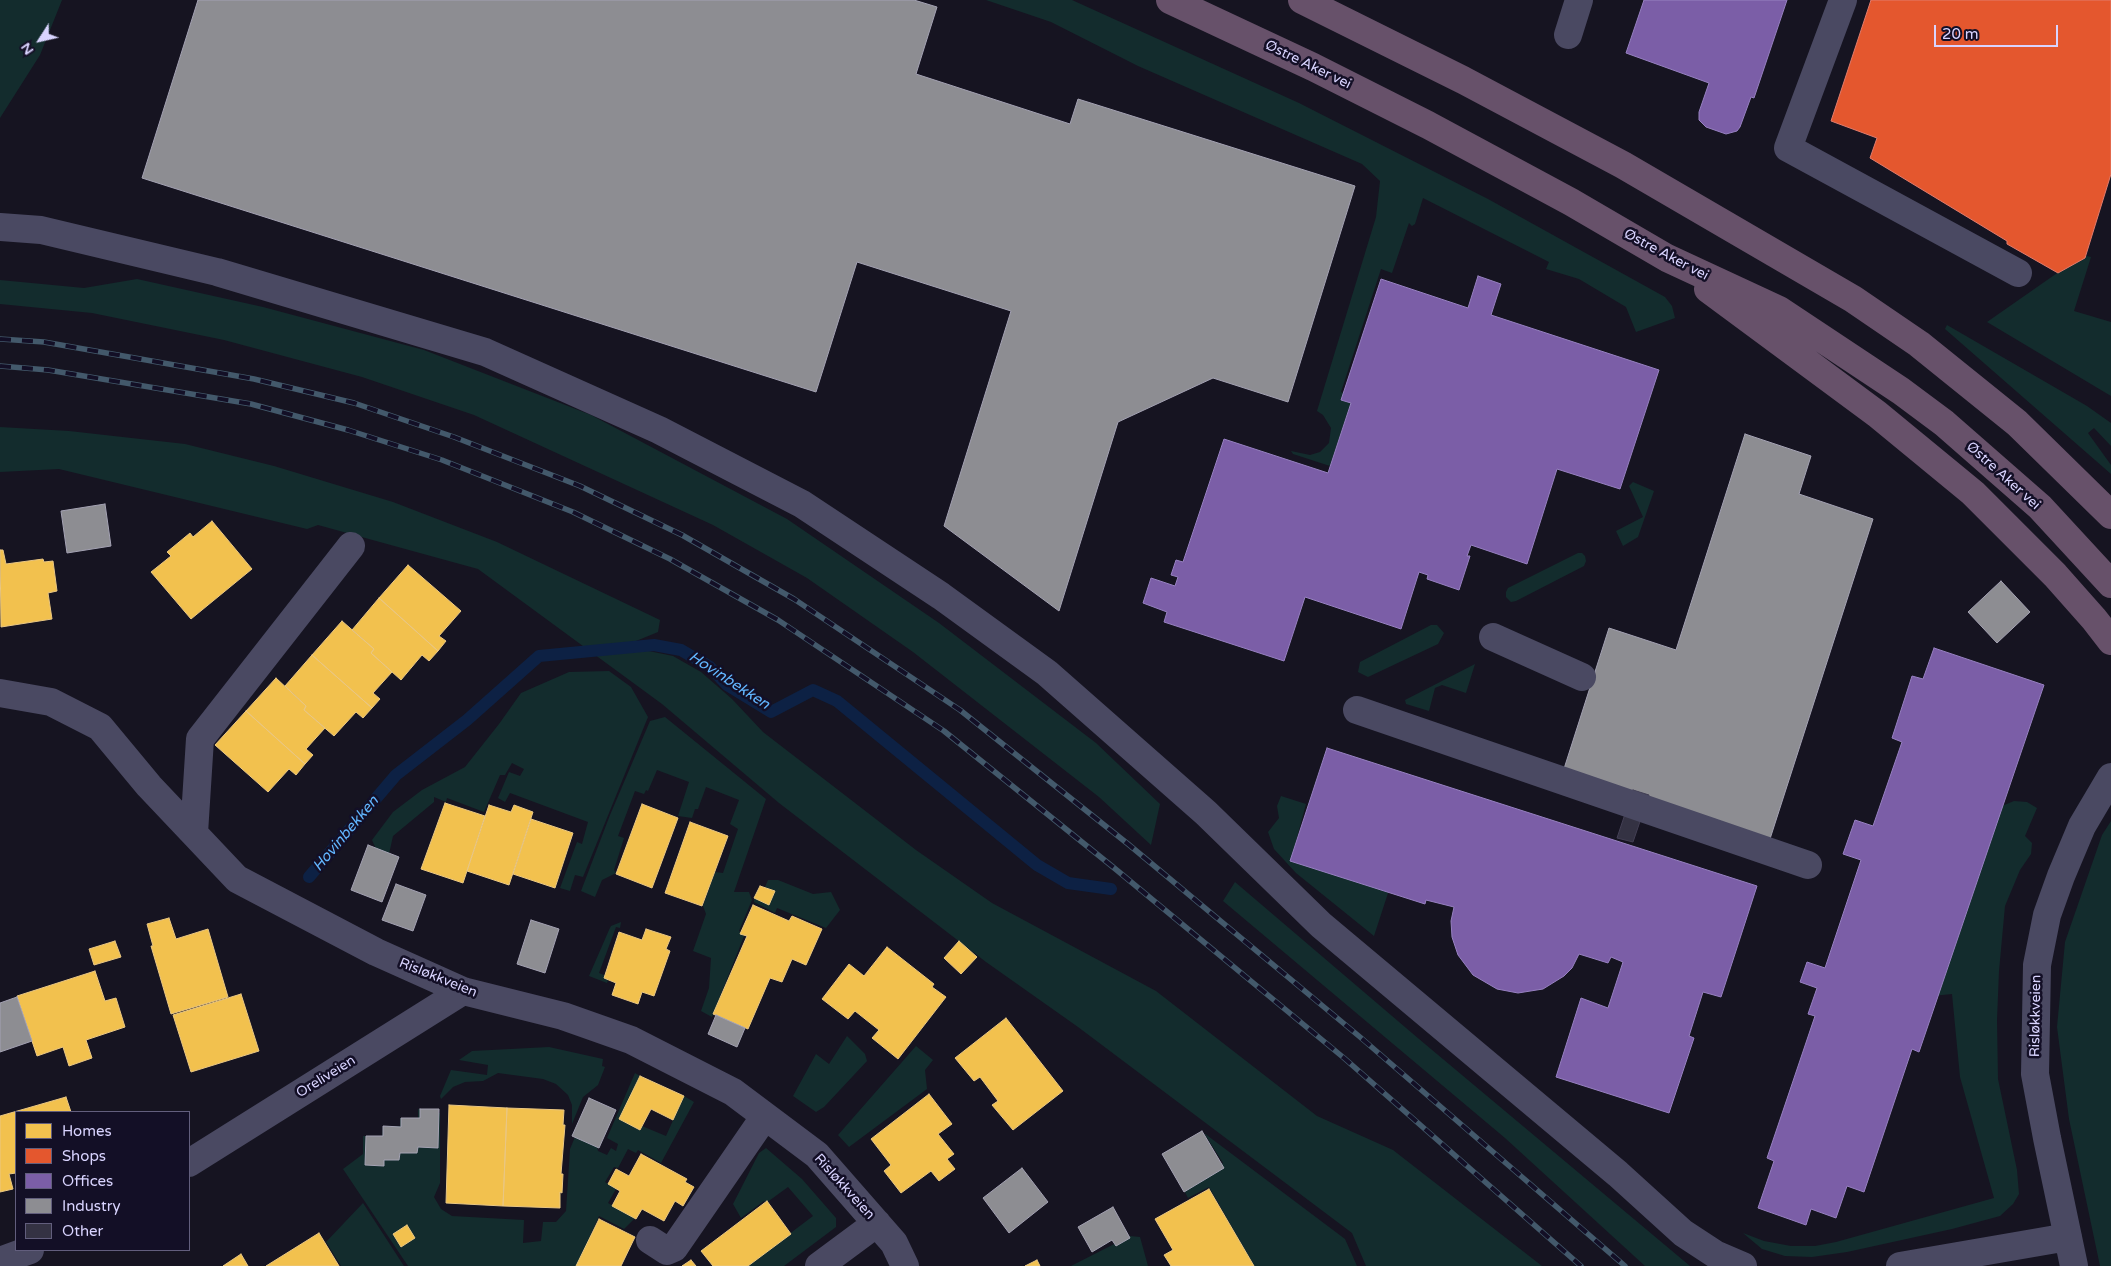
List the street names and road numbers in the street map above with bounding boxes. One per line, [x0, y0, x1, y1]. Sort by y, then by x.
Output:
street label: Østre Aker vei [1262, 37, 1354, 93]
street label: Østre Aker vei [1621, 226, 1711, 284]
street label: Østre Aker vei [1963, 438, 2043, 514]
street label: Risløkkveien [397, 955, 479, 1001]
street label: Risløkkveien [2027, 975, 2045, 1057]
street label: Oreliveien [293, 1052, 359, 1102]
street label: Risløkkveien [810, 1151, 878, 1223]

